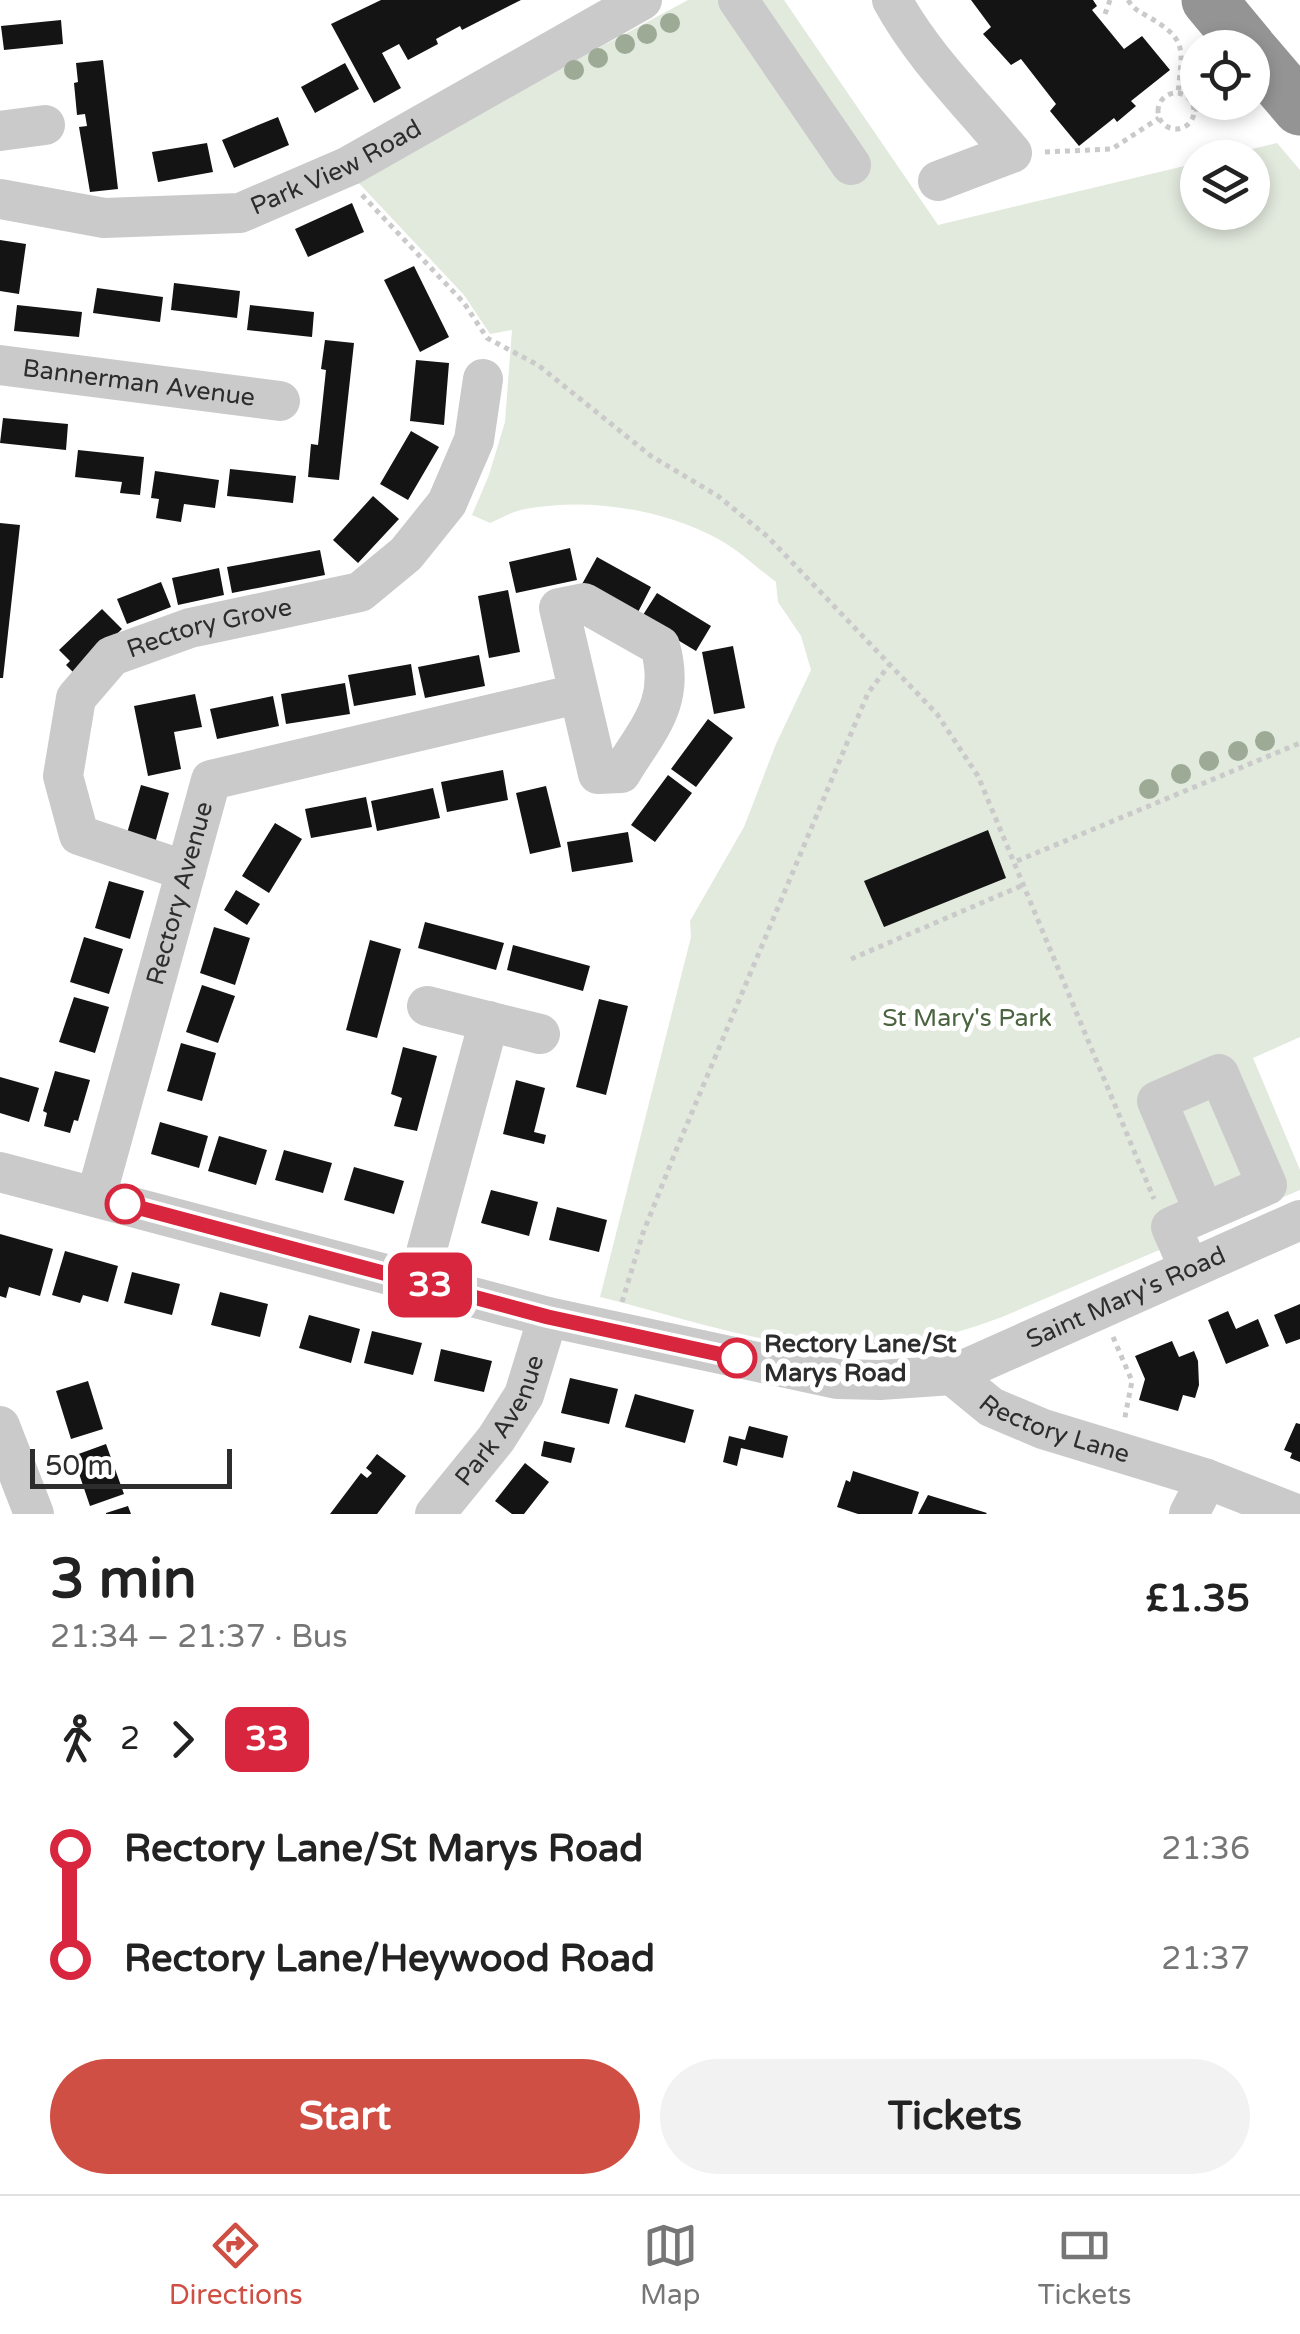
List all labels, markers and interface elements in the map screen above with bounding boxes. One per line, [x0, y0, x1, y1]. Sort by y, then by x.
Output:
map controls [1180, 30, 1270, 230]
button: locate [1180, 30, 1270, 120]
street label: Park View Road [246, 113, 427, 222]
button: layers [1180, 140, 1270, 230]
street label: Bannerman Avenue [21, 353, 257, 413]
street label: Rectory Grove [123, 592, 294, 664]
street label: Rectory Avenue [140, 798, 219, 988]
park label: St Mary's Park [882, 1003, 1052, 1033]
unlabelled marker [106, 1185, 144, 1223]
street label: Saint Mary's Road [1022, 1240, 1230, 1355]
line badge: 33 [385, 1252, 475, 1318]
text: 33 [408, 1264, 452, 1306]
place label: Rectory Lane/St Marys Road [764, 1329, 957, 1388]
marker: Rectory Lane/St Marys Road [718, 1339, 756, 1377]
street label: Park Avenue [449, 1351, 550, 1492]
street label: Rectory Lane [973, 1388, 1133, 1470]
scale bar [30, 1444, 232, 1488]
text: 50 m [45, 1449, 113, 1483]
text: 3 min [50, 1547, 197, 1613]
text: £1.35 [1146, 1576, 1250, 1622]
text: 21:34 – 21:37 · Bus [50, 1618, 348, 1656]
icon: walk [50, 1712, 105, 1767]
icon: forward [155, 1712, 210, 1767]
text: 33 [245, 1718, 289, 1760]
text: 2 [120, 1720, 140, 1758]
text: Rectory Lane/St Marys Road [124, 1826, 643, 1872]
text: 21:36 [1161, 1830, 1250, 1868]
text: Rectory Lane/Heywood Road [124, 1936, 655, 1982]
text: 21:37 [1161, 1940, 1250, 1978]
button: Start [50, 2059, 640, 2174]
button: Tickets [660, 2059, 1250, 2174]
tab: Directions [169, 2218, 303, 2312]
tab: Map [640, 2218, 700, 2312]
tab: Tickets [1038, 2218, 1131, 2312]

